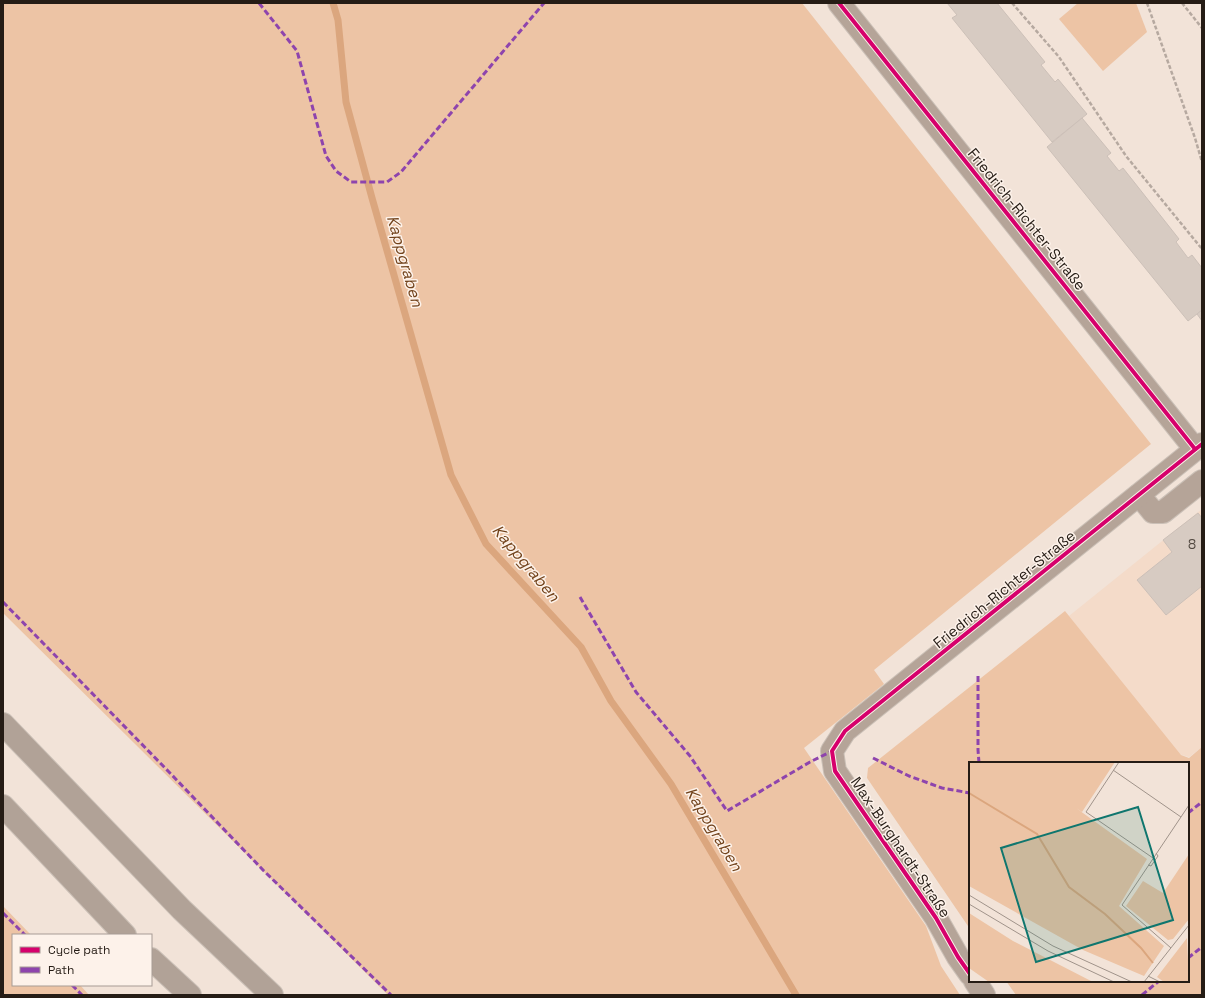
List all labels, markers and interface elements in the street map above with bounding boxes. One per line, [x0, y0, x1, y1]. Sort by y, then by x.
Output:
street label: Friedrich-Richter-Straße [964, 144, 1090, 294]
water label: Kappgraben [382, 213, 428, 310]
water label: Kappgraben [488, 520, 565, 607]
street label: Friedrich-Richter-Straße [929, 526, 1079, 652]
house number: 8 [1188, 536, 1196, 553]
inset map [969, 762, 1189, 982]
street label: Max-Burghardt-Straße [847, 773, 955, 921]
water label: Kappgraben [681, 783, 748, 876]
legend [12, 934, 152, 986]
text: Cycle path [48, 942, 110, 958]
text: Path [48, 962, 74, 978]

